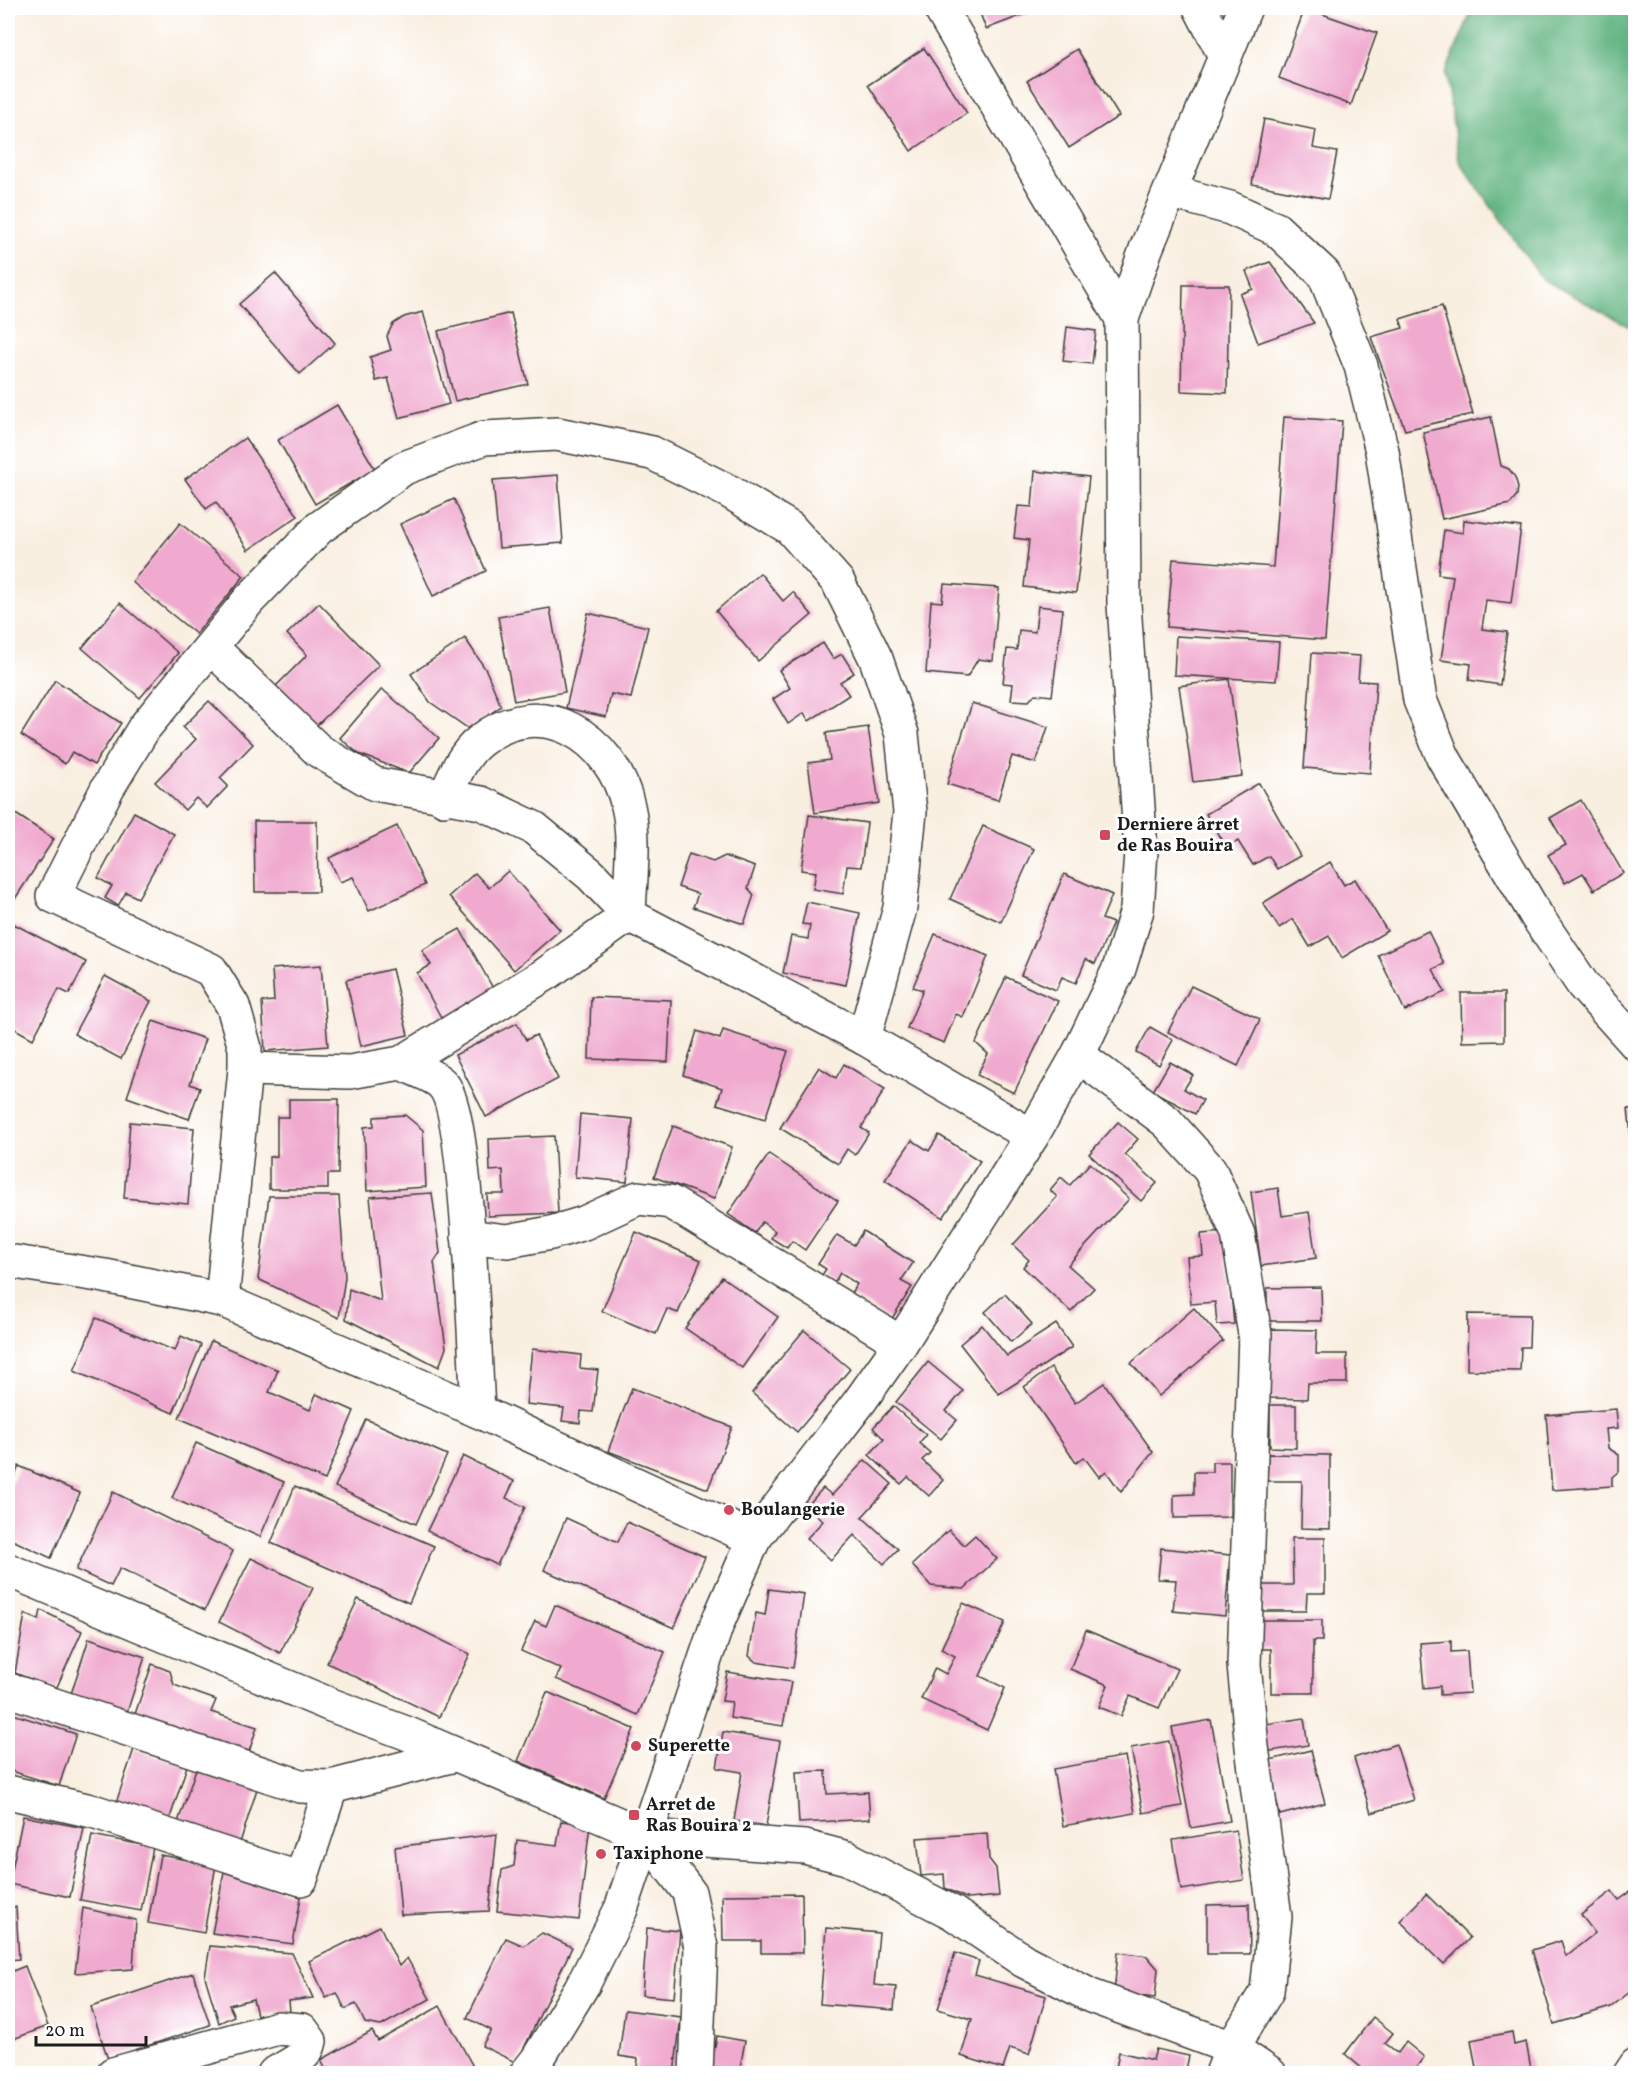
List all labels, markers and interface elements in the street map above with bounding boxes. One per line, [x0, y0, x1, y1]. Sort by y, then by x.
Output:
place label: Derniere ârret de Ras Bouira [1117, 813, 1240, 859]
marker: Derniere ârret de Ras Bouira [1098, 828, 1112, 842]
place label: Boulangerie [741, 1498, 845, 1523]
marker: Boulangerie [722, 1503, 736, 1517]
place label: Superette [648, 1734, 730, 1759]
marker: Superette [629, 1739, 643, 1753]
place label: Arret de Ras Bouira 2 [646, 1793, 751, 1839]
marker: Arret de Ras Bouira 2 [627, 1808, 641, 1822]
place label: Taxiphone [613, 1842, 704, 1867]
marker: Taxiphone [594, 1847, 608, 1861]
scale bar [36, 2009, 146, 2047]
text: 20 m [45, 2019, 85, 2044]

